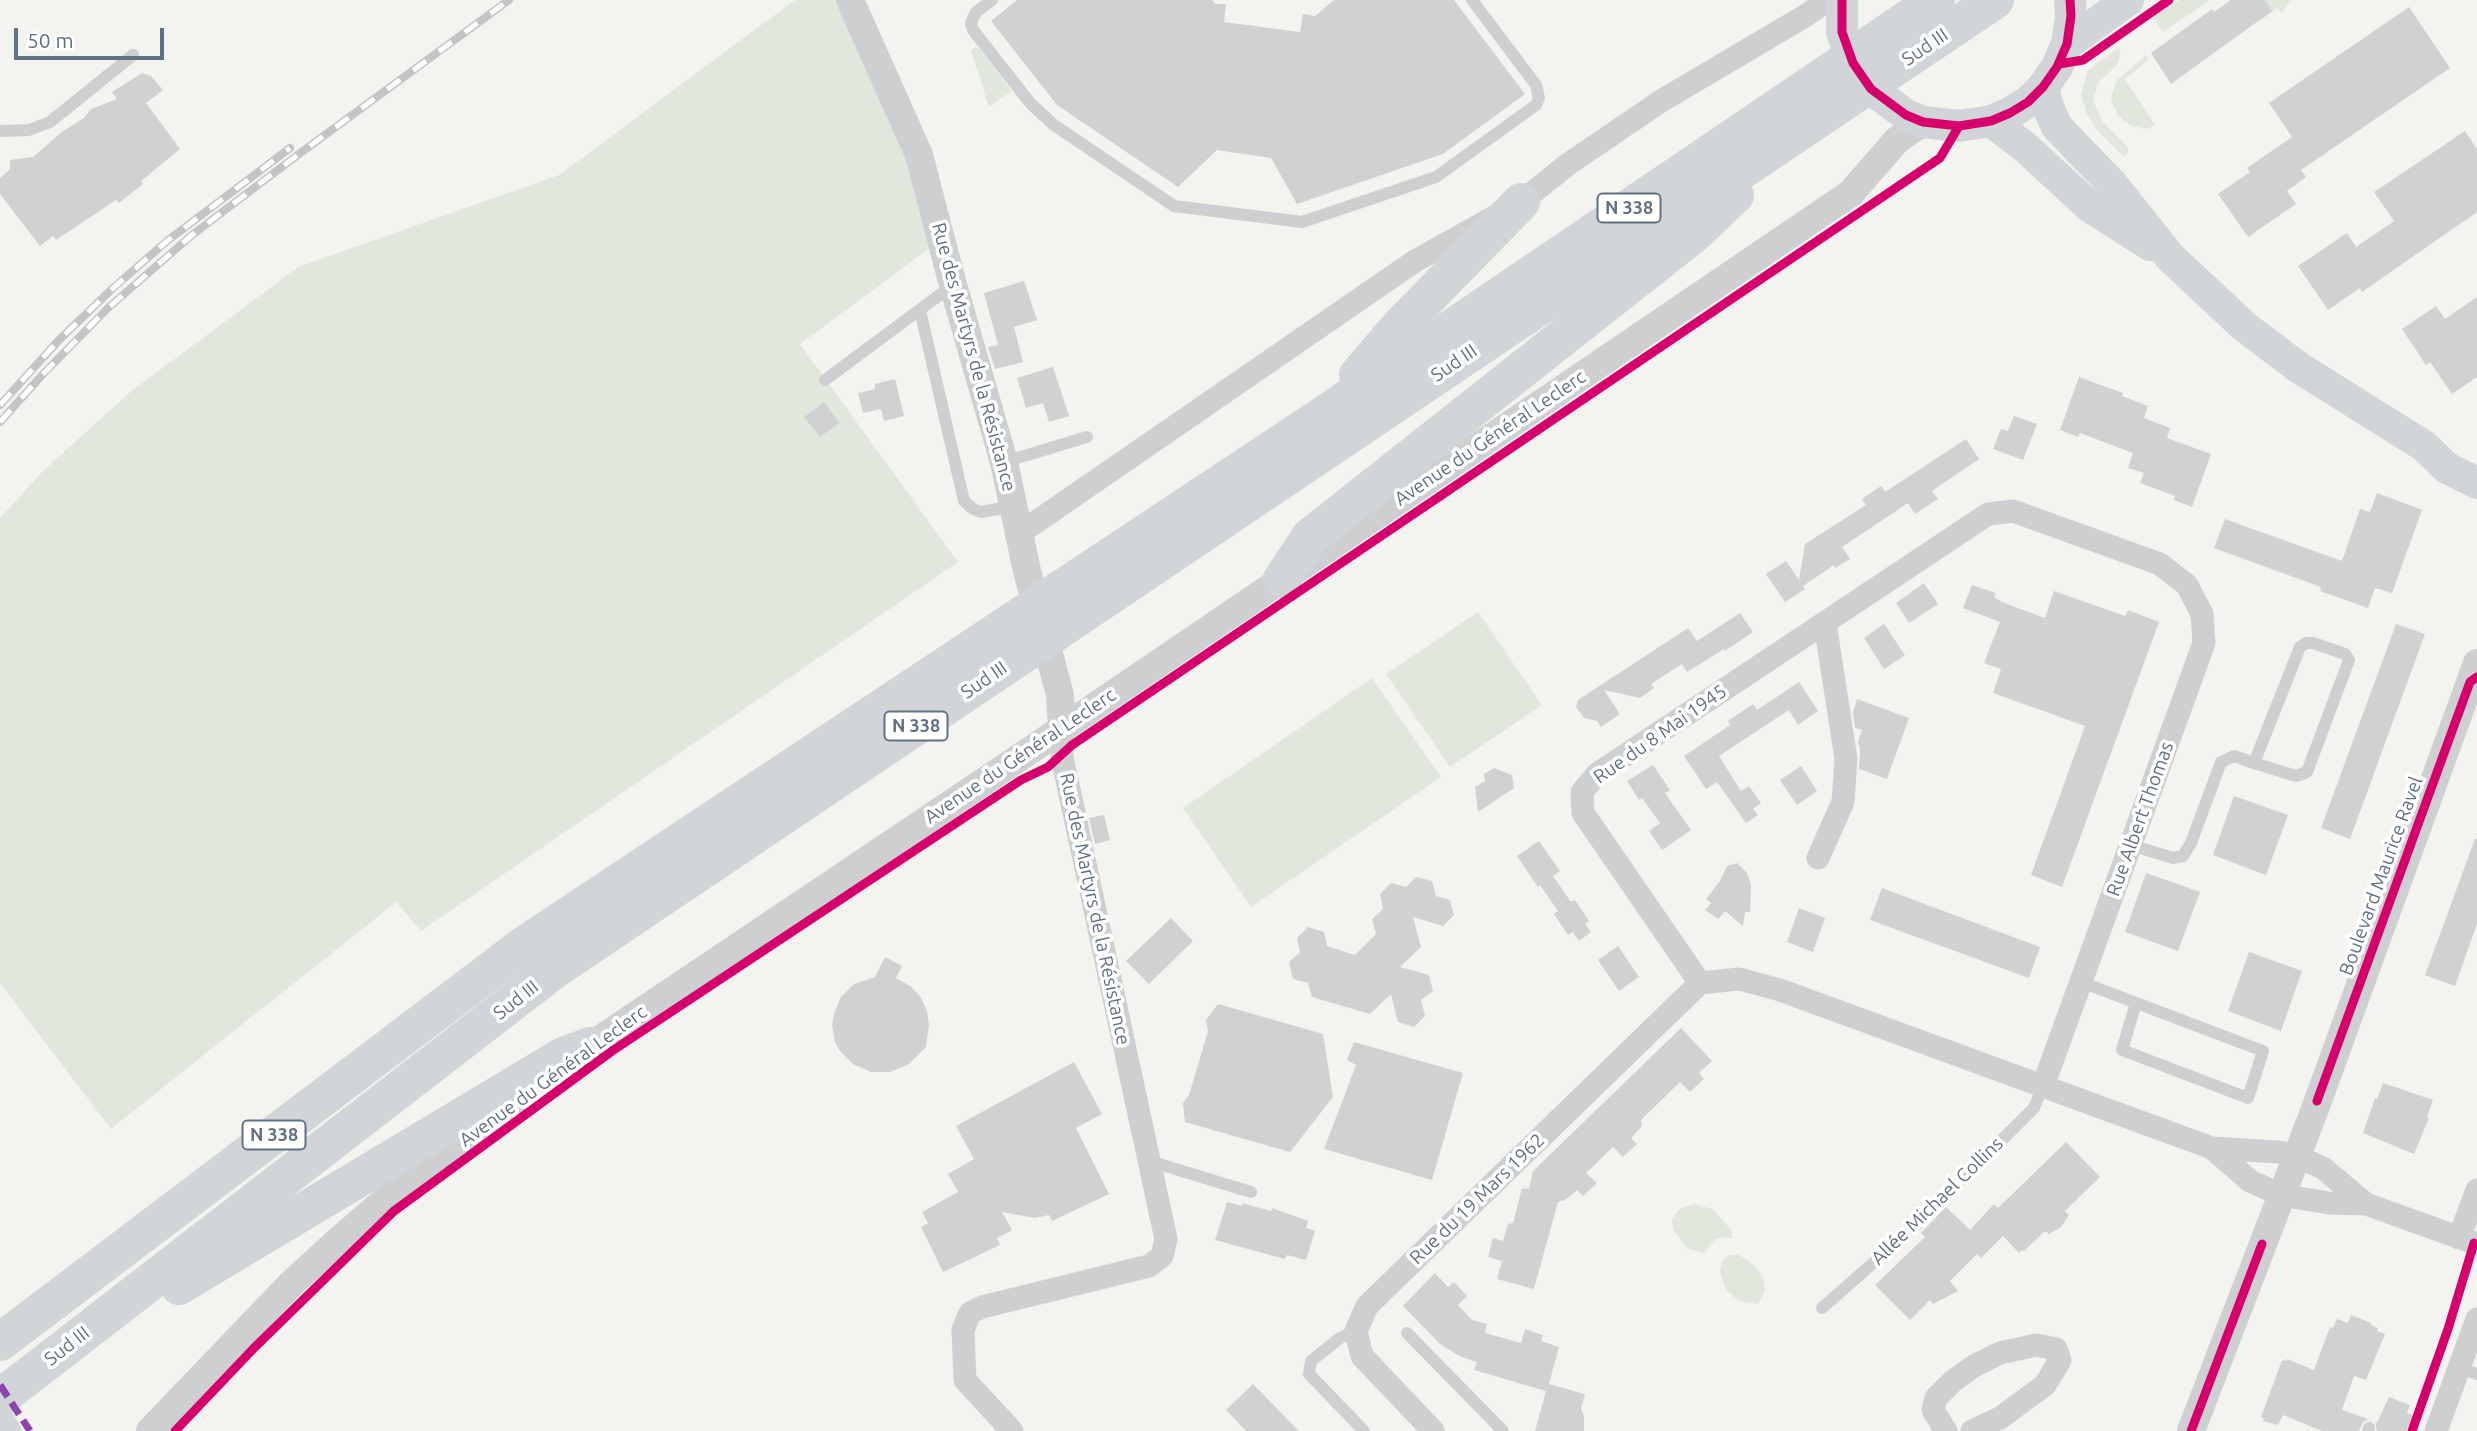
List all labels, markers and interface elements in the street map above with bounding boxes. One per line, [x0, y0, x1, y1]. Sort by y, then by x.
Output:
scale bar [18, 14, 168, 58]
street label: Sud III [1898, 23, 1952, 71]
text: 50 m [27, 28, 74, 52]
road number: N 338 [1598, 194, 1660, 223]
street label: Rue des Martyrs de la Résistance [927, 220, 1021, 494]
street label: Sud III [1427, 339, 1481, 387]
street label: Avenue du Général Leclerc [1390, 365, 1590, 511]
street label: Sud III [957, 656, 1011, 704]
street label: Rue du 8 Mai 1945 [1589, 680, 1731, 788]
street label: Avenue du Général Leclerc [920, 683, 1120, 829]
road number: N 338 [884, 712, 948, 740]
street label: Rue Albert Thomas [2102, 739, 2178, 899]
street label: Rue des Martyrs de la Résistance [1055, 771, 1135, 1047]
street label: Boulevard Maurice Ravel [2334, 773, 2428, 979]
street label: Sud III [489, 975, 543, 1025]
street label: Avenue du Général Leclerc [455, 1000, 651, 1152]
road number: N 338 [243, 1120, 306, 1150]
street label: Rue du 19 Mars 1962 [1405, 1129, 1549, 1269]
street label: Allée Michael Collins [1866, 1132, 2008, 1270]
street label: Sud III [40, 1321, 94, 1371]

